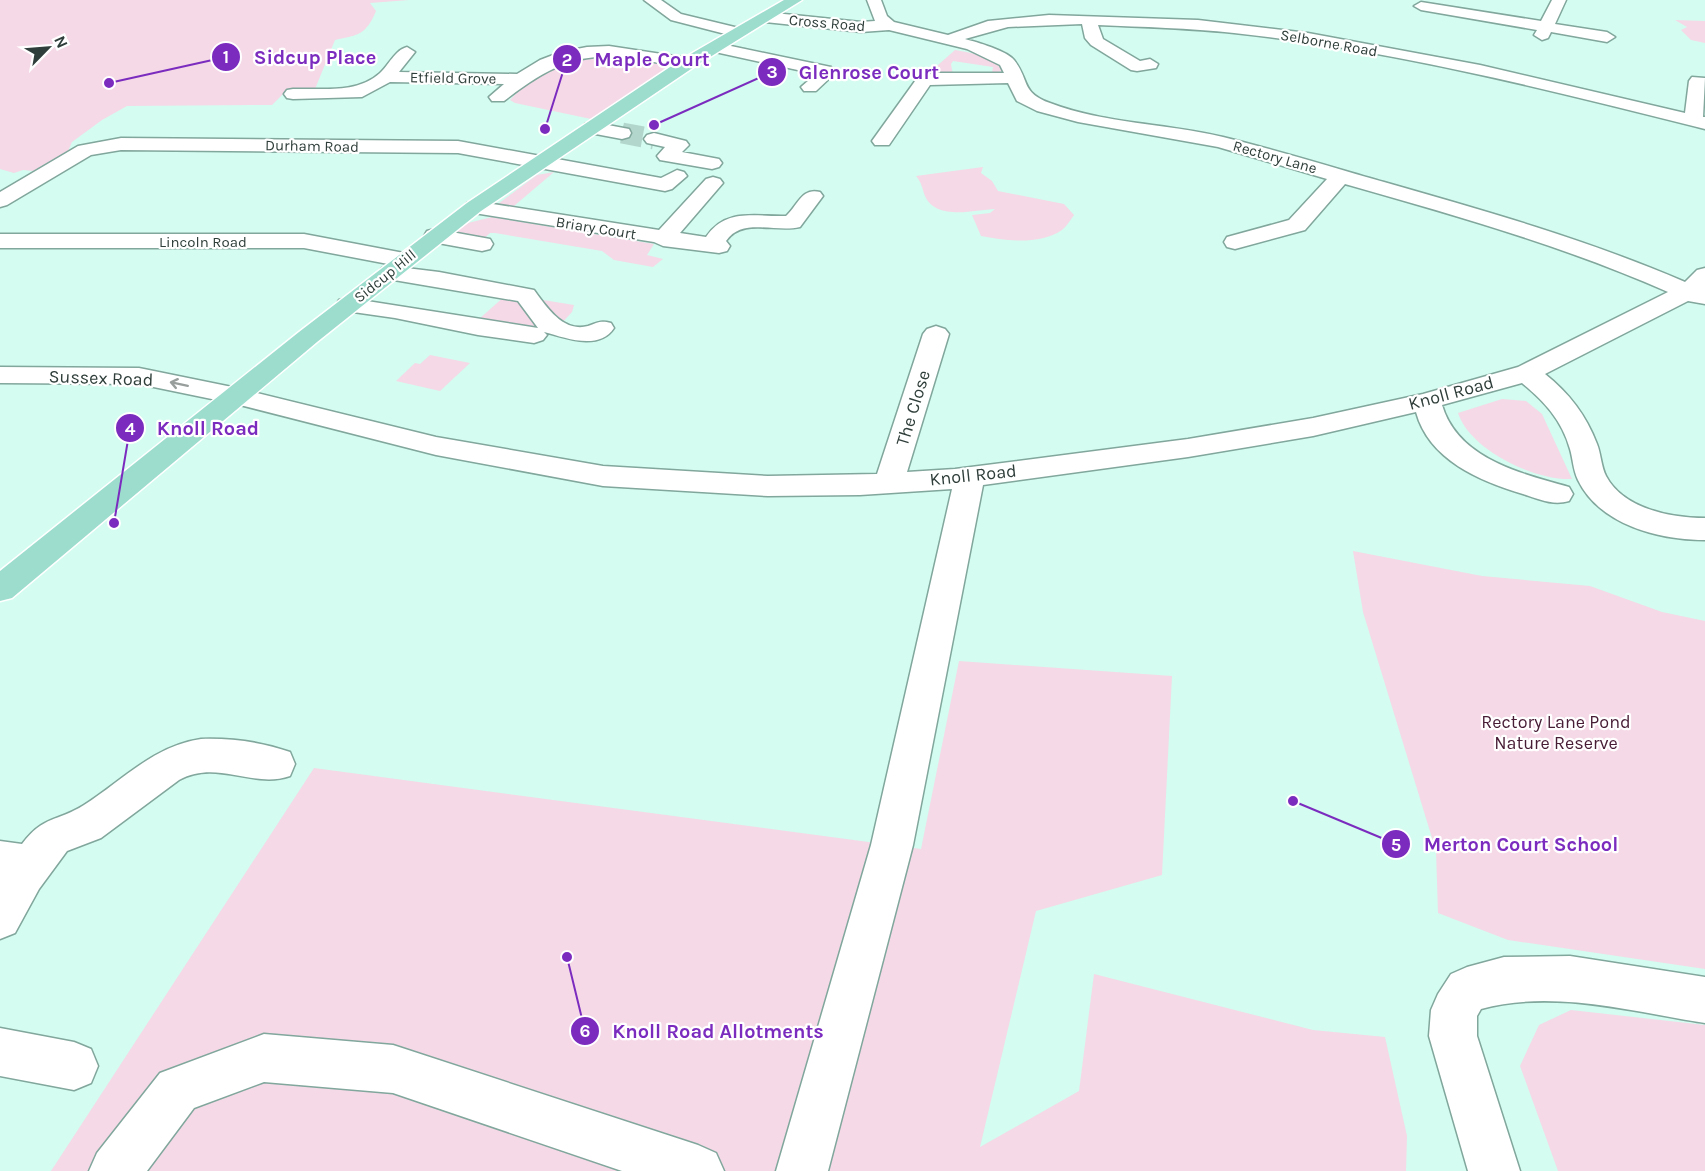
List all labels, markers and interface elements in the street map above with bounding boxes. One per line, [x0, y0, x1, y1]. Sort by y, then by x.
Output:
street label: Cross Road [788, 11, 866, 35]
north arrow [18, 18, 78, 78]
street label: Selborne Road [1279, 26, 1379, 60]
text: N [50, 33, 72, 51]
callout: Sidcup Place [211, 38, 388, 76]
callout: Maple Court [552, 40, 722, 78]
text: 1 [223, 46, 229, 68]
text: Sidcup Place [254, 46, 376, 69]
text: Maple Court [594, 48, 710, 71]
text: 2 [562, 49, 572, 71]
callout: Glenrose Court [757, 53, 951, 91]
text: 3 [766, 61, 778, 83]
text: Glenrose Court [799, 61, 939, 84]
street label: Etfield Grove [410, 68, 496, 88]
street label: Durham Road [265, 136, 359, 156]
street label: Rectory Lane [1231, 136, 1319, 178]
street label: Briary Court [555, 213, 638, 243]
street label: Lincoln Road [159, 233, 247, 251]
street label: Sidcup Hill [350, 246, 420, 306]
street label: Sussex Road [48, 365, 154, 391]
street label: The Close [891, 367, 935, 449]
street label: Knoll Road [1406, 371, 1496, 415]
one-way arrow [170, 378, 190, 389]
callout: Knoll Road [115, 409, 272, 447]
text: Knoll Road [157, 417, 259, 440]
text: 4 [125, 418, 136, 440]
street label: Knoll Road [928, 459, 1018, 491]
park label: Rectory Lane Pond Nature Reserve [1481, 711, 1631, 754]
callout: Merton Court School [1381, 825, 1630, 863]
text: Merton Court School [1424, 833, 1618, 856]
text: 5 [1391, 834, 1401, 856]
callout: Knoll Road Allotments [570, 1012, 836, 1050]
text: 6 [580, 1020, 591, 1042]
text: Knoll Road Allotments [612, 1020, 824, 1043]

